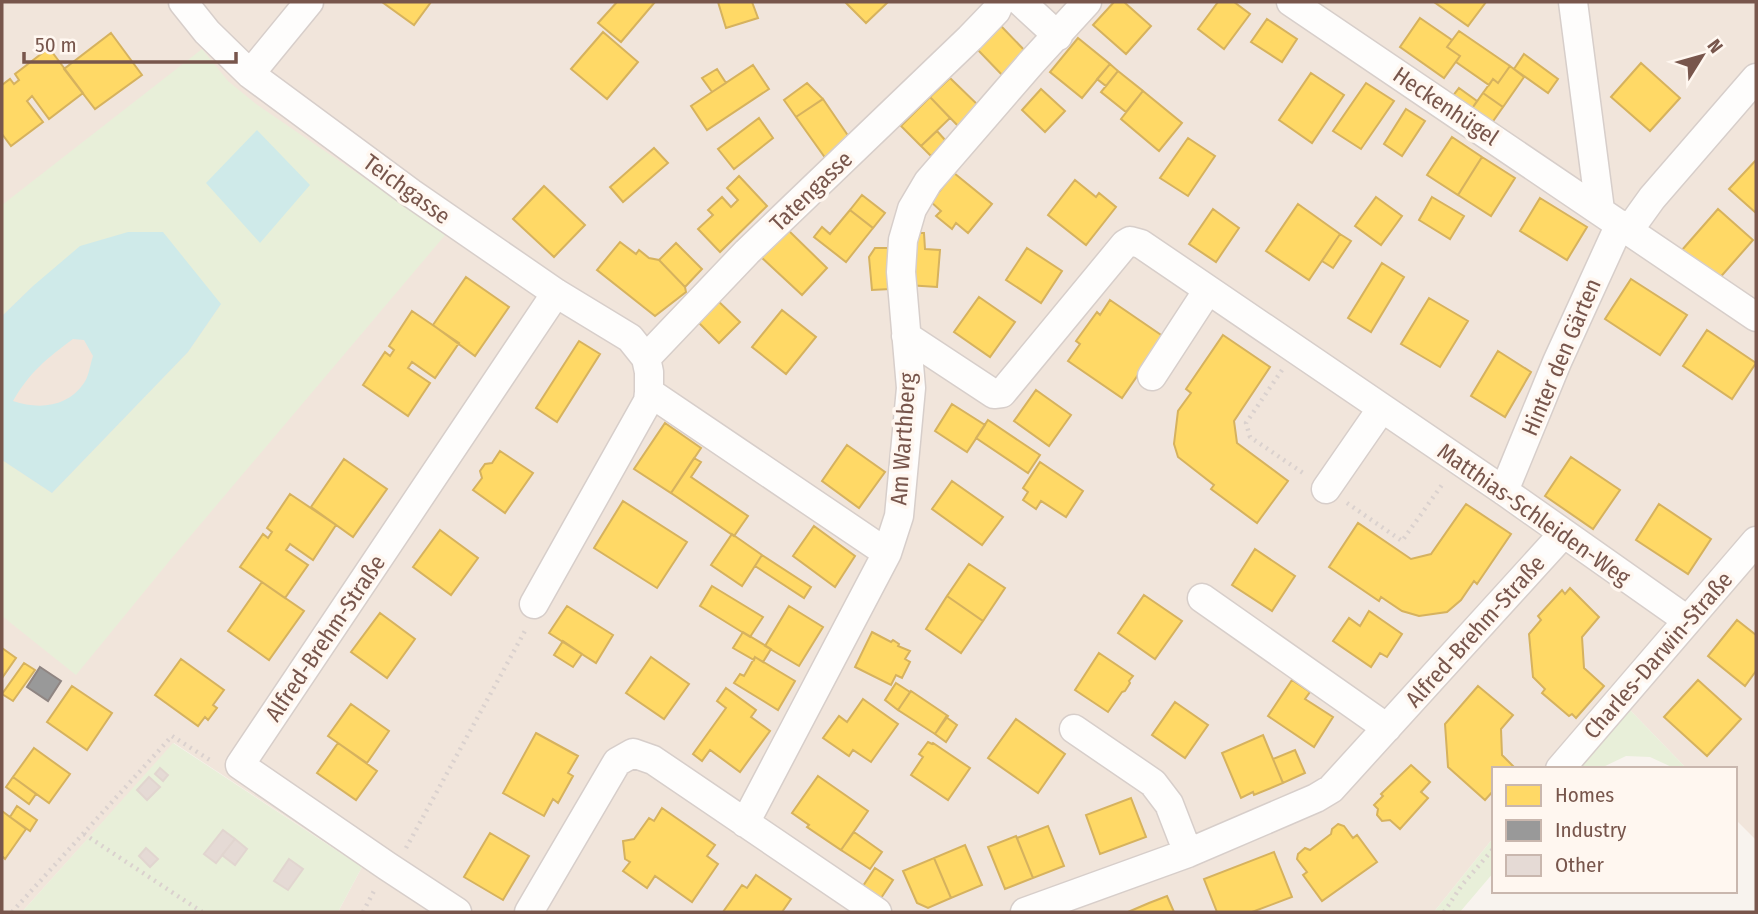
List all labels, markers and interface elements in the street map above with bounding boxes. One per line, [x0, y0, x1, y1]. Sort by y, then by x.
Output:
scale bar [24, 21, 236, 65]
north arrow [1667, 21, 1737, 91]
text: 50 m [35, 32, 77, 58]
text: N [1703, 35, 1728, 58]
street label: Heckenhügel [1388, 61, 1504, 151]
street label: Tatengasse [764, 145, 858, 237]
street label: Teichgasse [358, 148, 456, 230]
street label: Hinter den Gärten [1515, 274, 1607, 440]
street label: Am Warthberg [884, 372, 922, 506]
street label: Matthias-Schleiden-Weg [1432, 437, 1636, 591]
street label: Alfred-Brehm-Straße [259, 549, 391, 727]
street label: Alfred-Brehm-Straße [1399, 549, 1551, 713]
street label: Charles-Darwin-Straße [1578, 566, 1738, 744]
legend [1492, 767, 1737, 893]
text: Homes [1555, 782, 1614, 808]
text: Industry [1555, 817, 1627, 843]
text: Other [1555, 852, 1604, 878]

